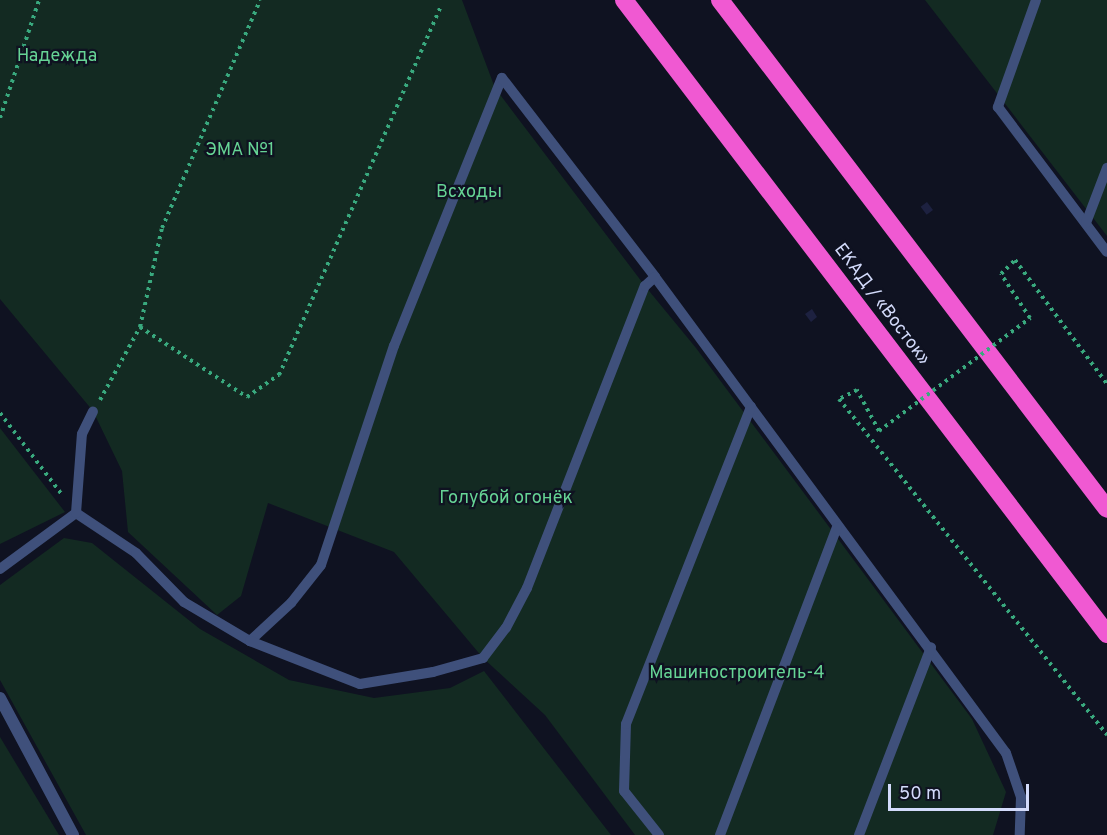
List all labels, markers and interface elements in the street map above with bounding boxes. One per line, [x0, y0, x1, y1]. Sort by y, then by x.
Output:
park label: Надежда [17, 46, 97, 68]
park label: ЭМА №1 [205, 140, 275, 162]
park label: Всходы [436, 182, 502, 204]
street label: ЕКАД / «Восток» [828, 240, 934, 370]
park label: Голубой огонёк [439, 488, 573, 510]
park label: Машиностроитель-4 [649, 663, 825, 685]
scale bar [891, 772, 1032, 810]
text: 50 m [899, 783, 941, 806]

